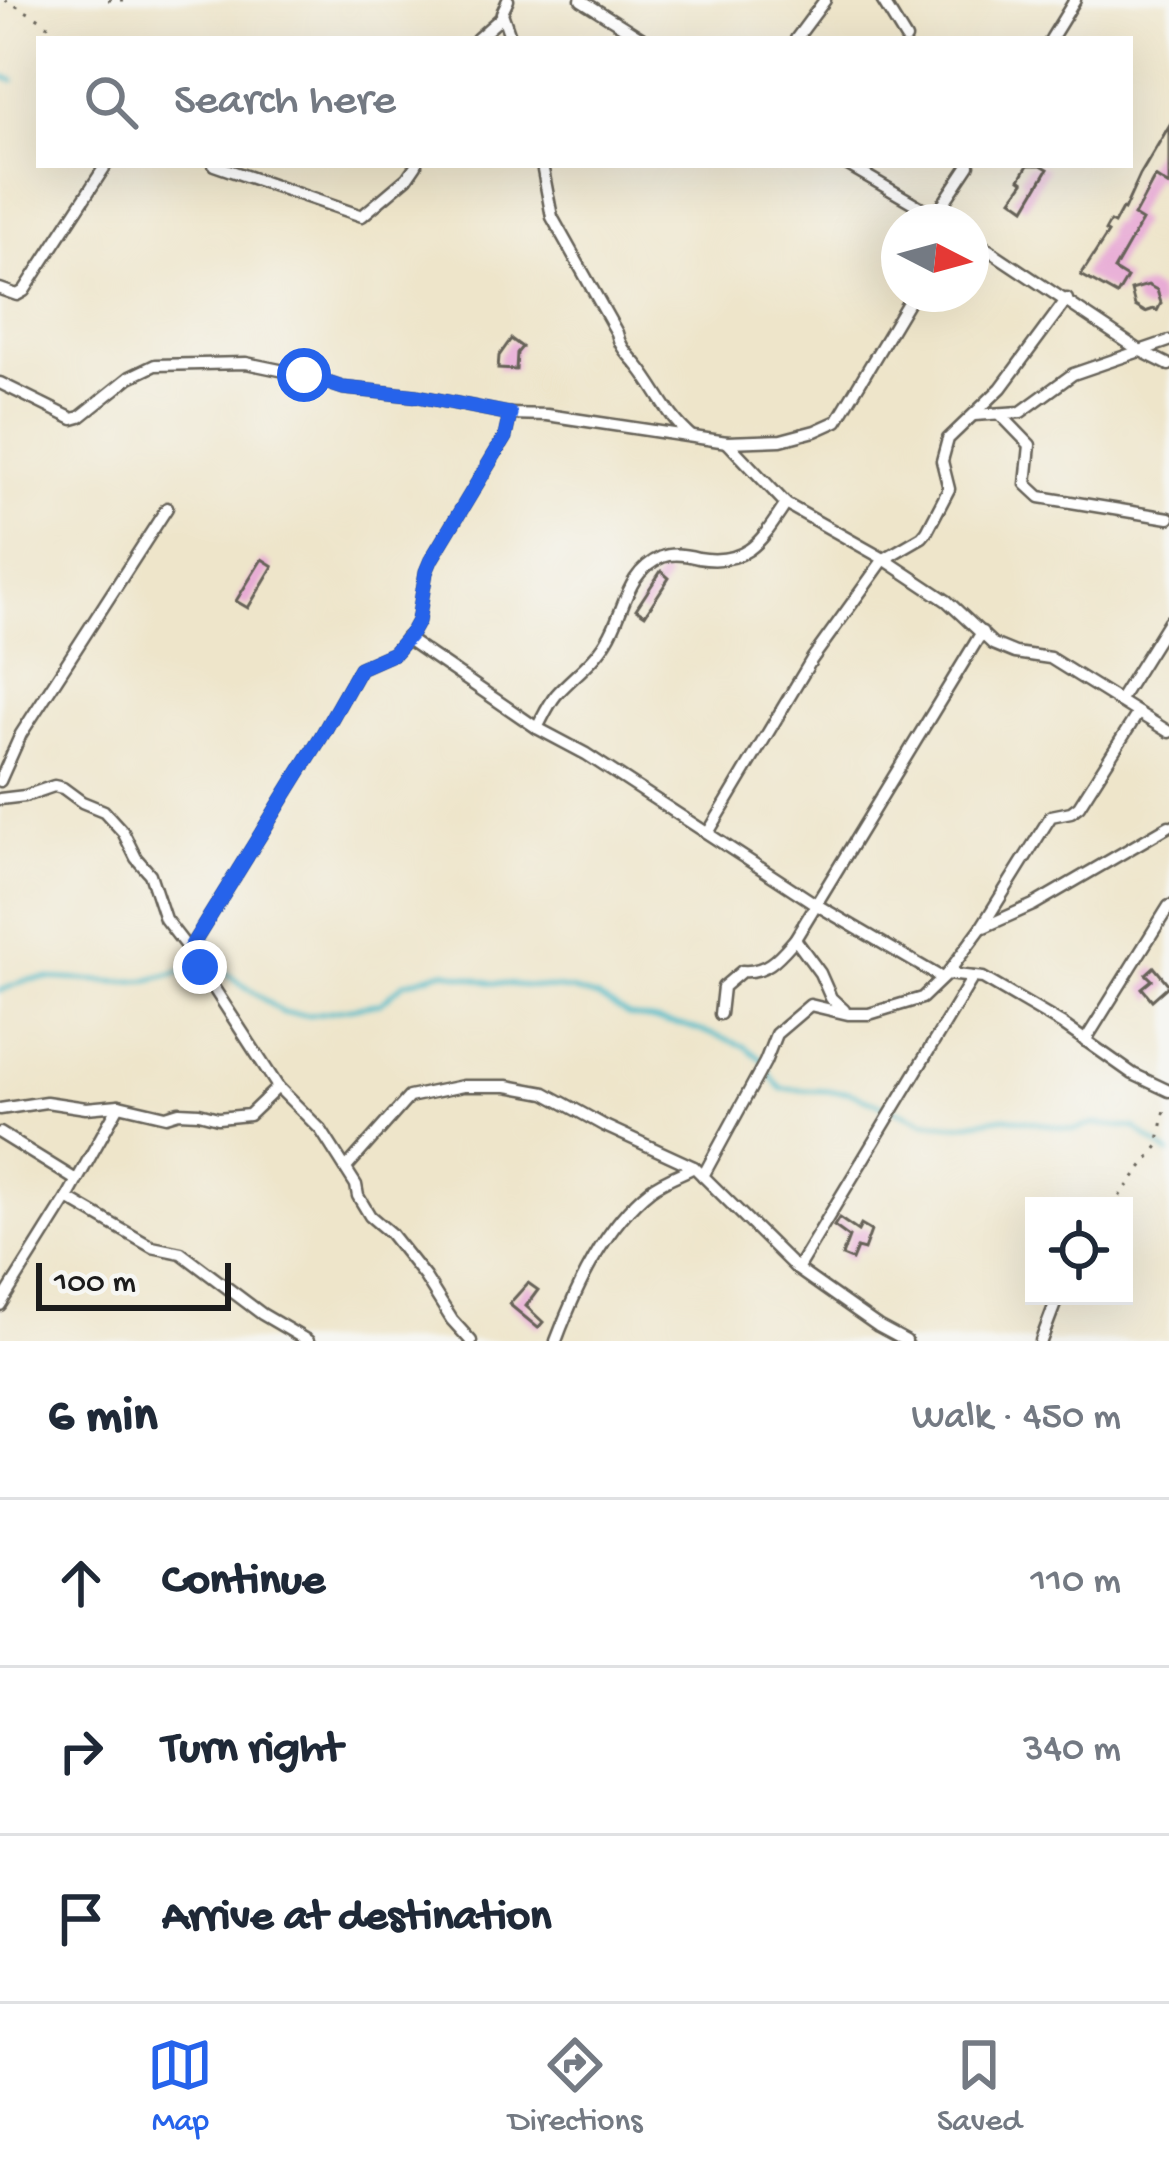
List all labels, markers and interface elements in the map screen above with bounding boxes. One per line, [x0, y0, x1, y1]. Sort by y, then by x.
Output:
search box [36, 36, 1133, 168]
icon: search [78, 69, 144, 135]
text: Search here [174, 76, 396, 129]
north arrow [881, 204, 989, 312]
route start [277, 348, 331, 402]
route end [173, 940, 227, 994]
map controls [1025, 1197, 1133, 1305]
button: locate [1025, 1197, 1133, 1305]
scale bar [36, 1257, 231, 1310]
text: 100 m [54, 1265, 136, 1303]
text: 6 min [48, 1389, 157, 1449]
text: Walk · 450 m [911, 1396, 1121, 1442]
icon: ahead [48, 1550, 114, 1616]
text: Continue [162, 1556, 325, 1609]
text: 110 m [1030, 1560, 1121, 1606]
icon: right [48, 1718, 114, 1784]
text: Turn right [162, 1724, 342, 1777]
text: 340 m [1023, 1728, 1121, 1774]
icon: arrive [48, 1886, 114, 1952]
text: Arrive at destination [162, 1892, 551, 1945]
tab: Map [147, 2032, 213, 2142]
tab: Directions [508, 2032, 642, 2142]
tab: Saved [937, 2032, 1022, 2142]

